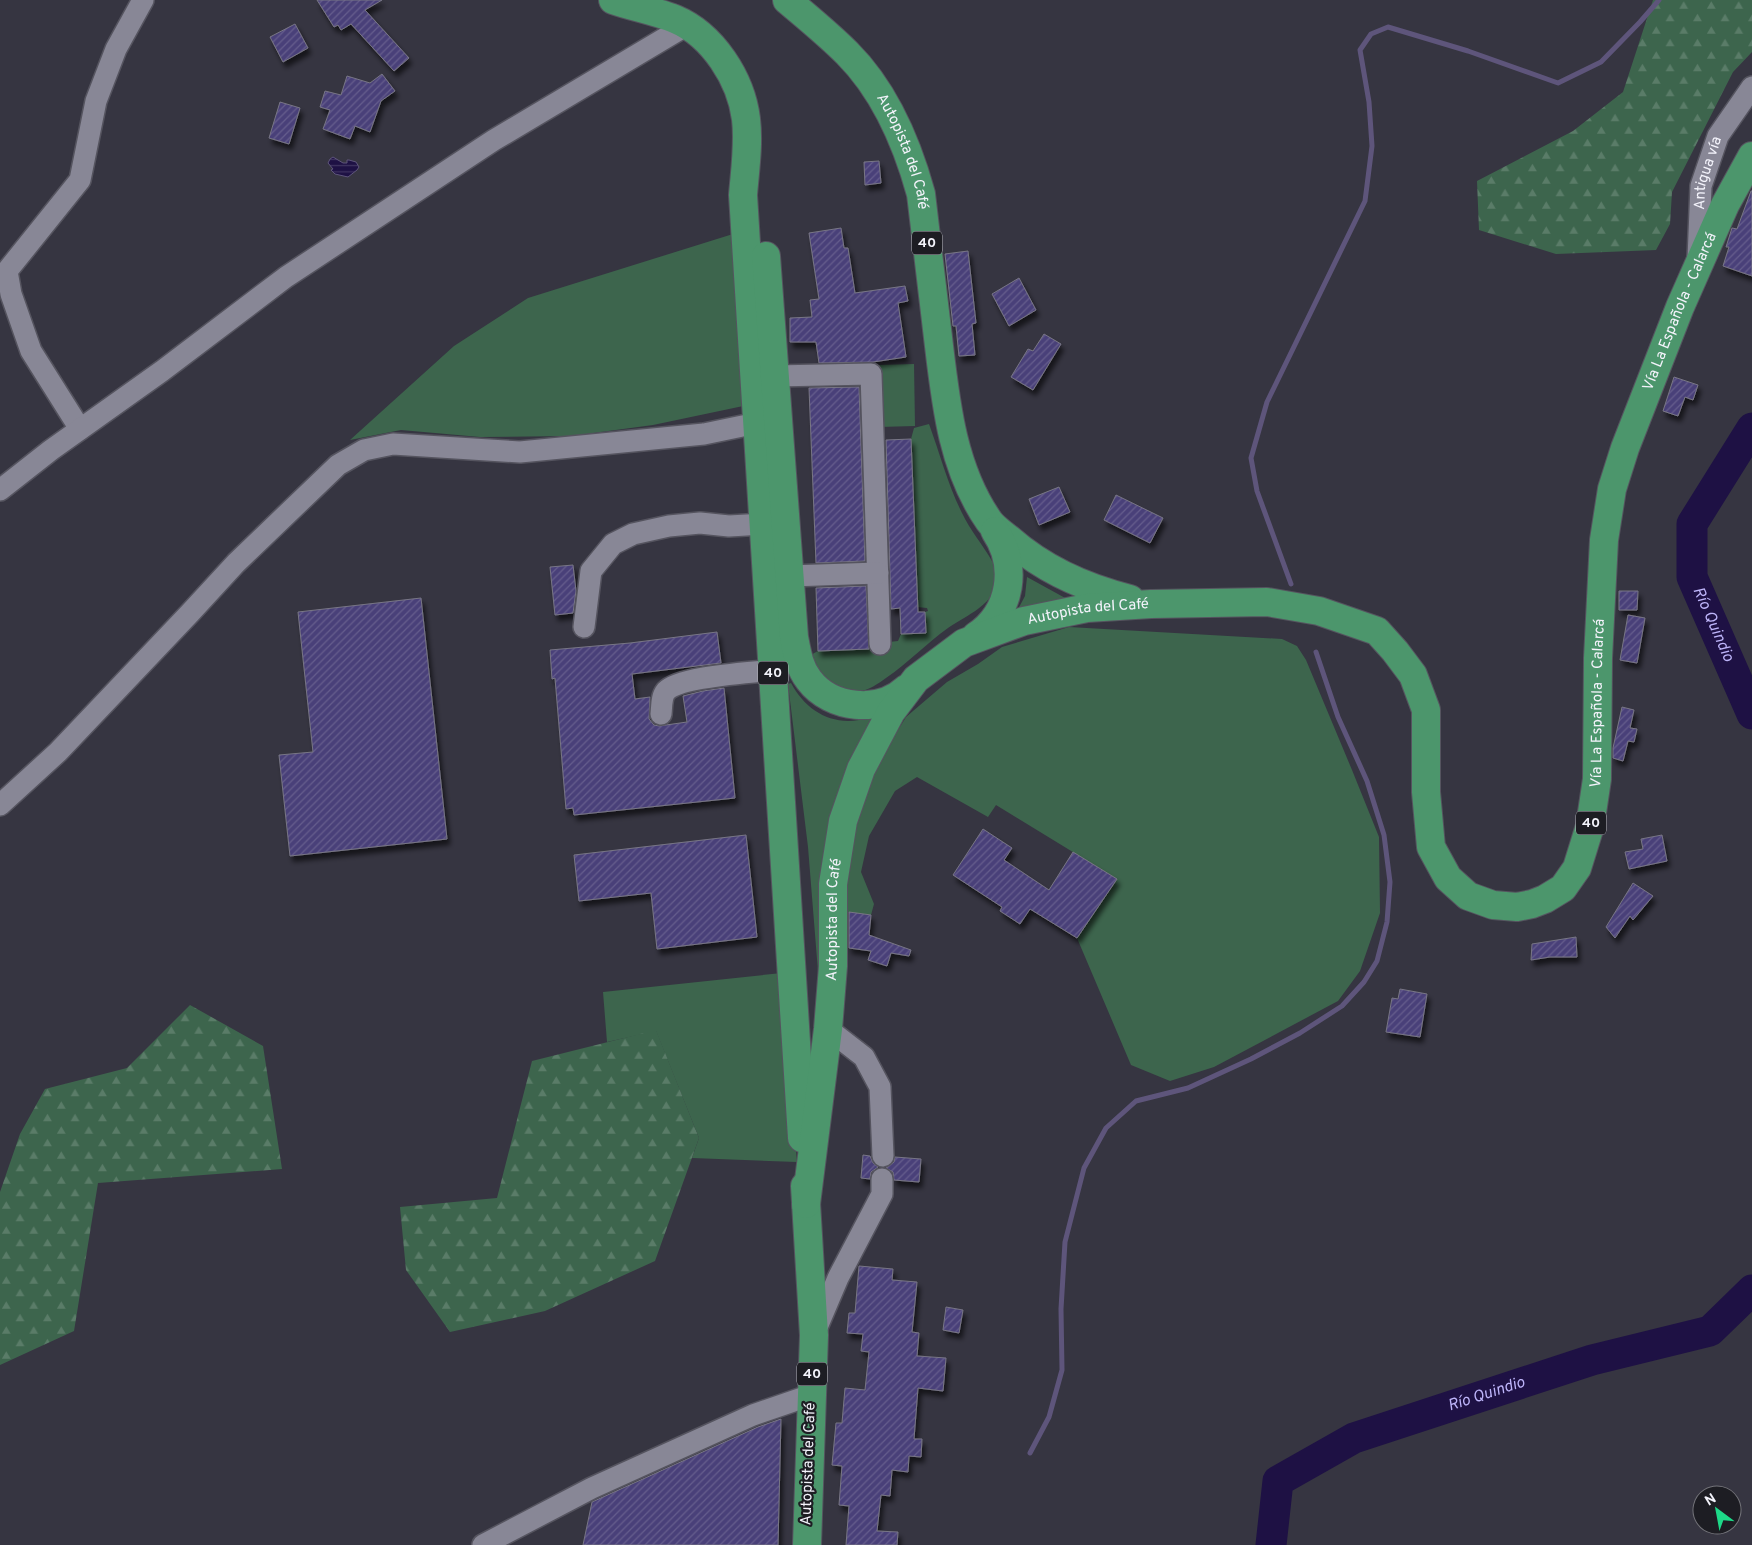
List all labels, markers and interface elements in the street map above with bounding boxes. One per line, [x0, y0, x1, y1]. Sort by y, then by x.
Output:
street label: Autopista del Café [872, 90, 932, 210]
street label: Antigua vía [1691, 134, 1727, 210]
street label: Vía La Española - Calarcá [1639, 230, 1721, 394]
road number: 40 [912, 232, 942, 254]
water label: Río Quindio [1688, 584, 1738, 666]
street label: Autopista del Café [1025, 595, 1149, 630]
street label: Vía La Española - Calarcá [1586, 618, 1609, 789]
road number: 40 [758, 661, 788, 684]
road number: 40 [1576, 811, 1606, 834]
street label: Autopista del Café [822, 857, 846, 982]
road number: 40 [797, 1362, 827, 1386]
water label: Río Quindio [1445, 1373, 1528, 1417]
street label: Autopista del Café [797, 1402, 821, 1526]
north arrow [1692, 1485, 1742, 1535]
text: N [1702, 1490, 1720, 1510]

